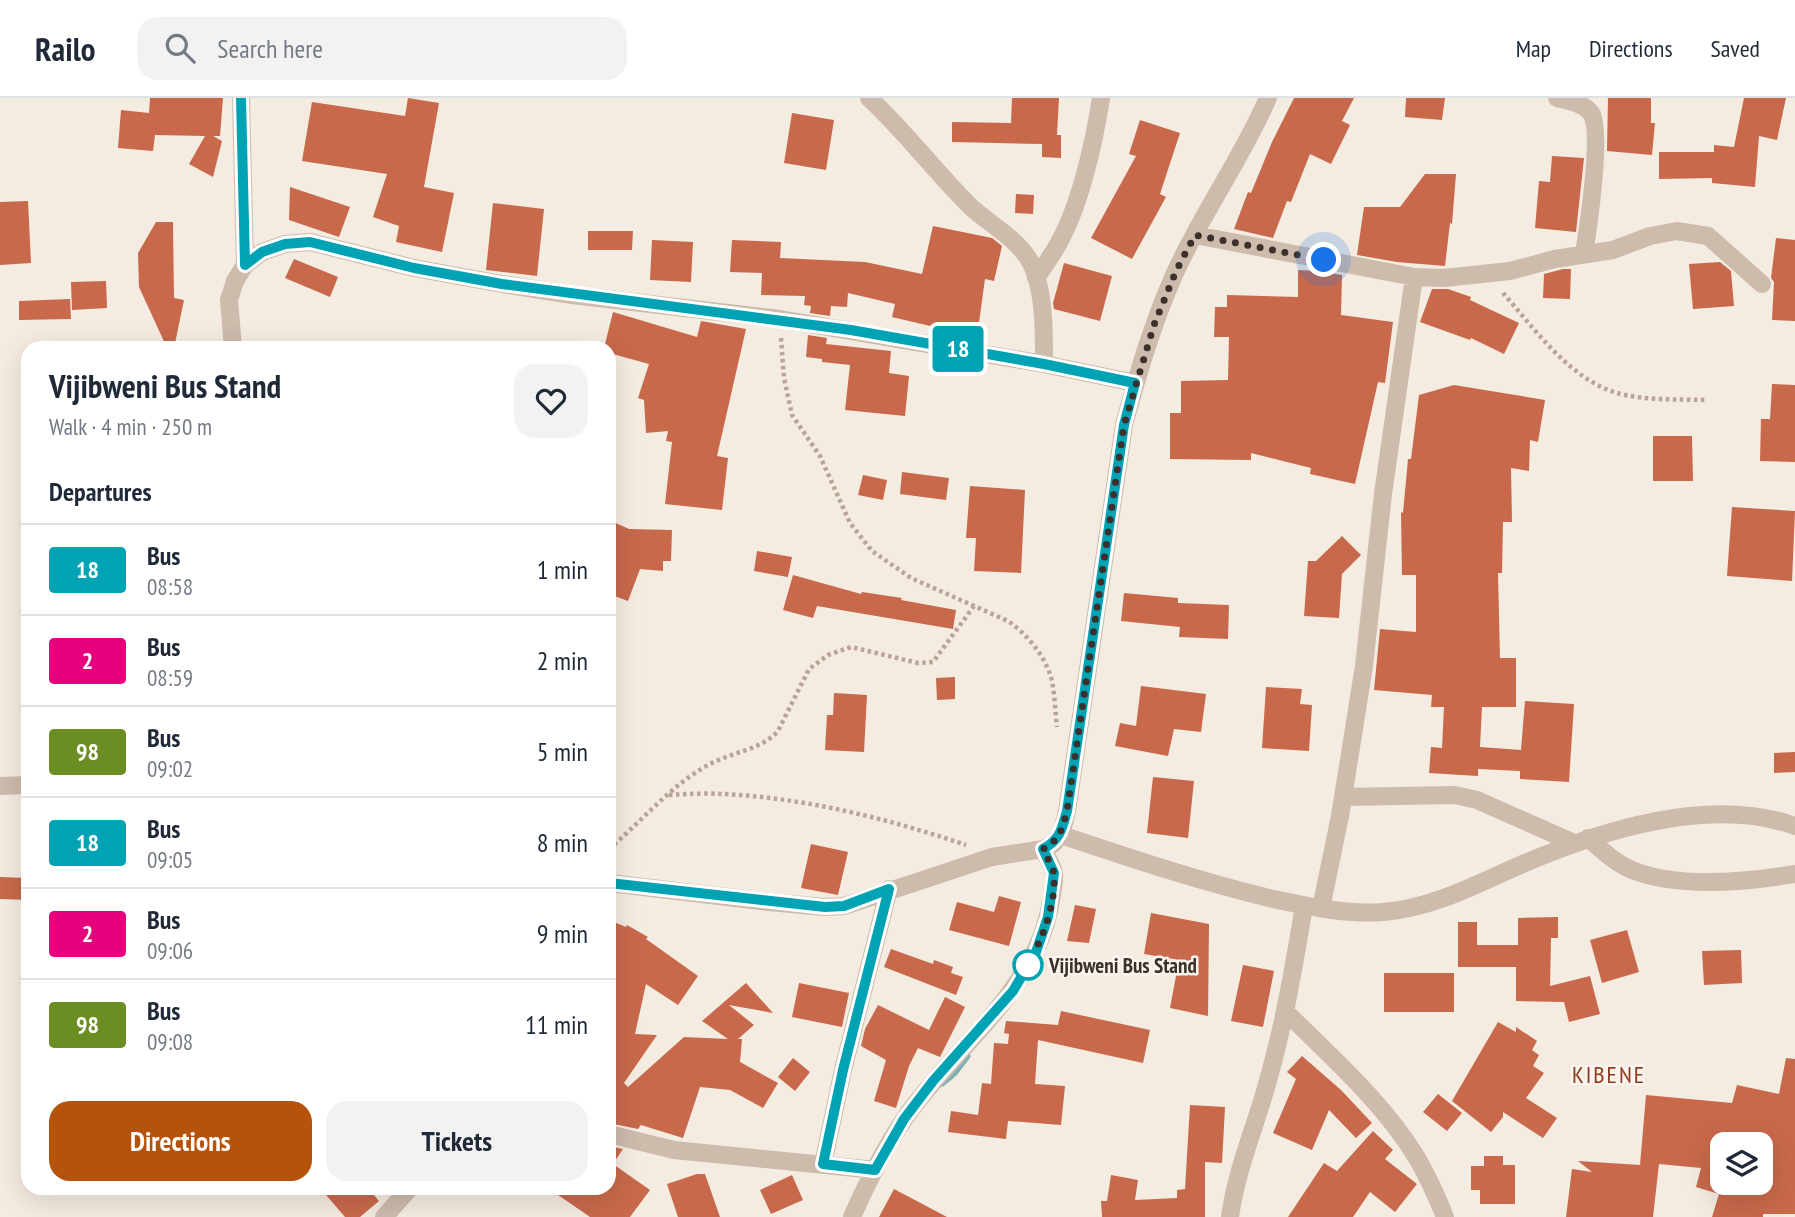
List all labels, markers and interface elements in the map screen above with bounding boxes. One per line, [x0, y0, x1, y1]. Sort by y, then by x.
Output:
search box [137, 17, 627, 80]
text: Railo [35, 27, 95, 70]
icon: search [161, 29, 199, 67]
text: Search here [217, 32, 323, 65]
text: Map [1516, 33, 1551, 64]
text: Directions [1589, 33, 1673, 64]
text: Saved [1711, 33, 1760, 64]
your location [1306, 242, 1341, 277]
line badge: 18 [926, 326, 990, 372]
text: 18 [947, 333, 969, 364]
text: Vijibweni Bus Stand [49, 364, 281, 407]
button: heart [514, 364, 588, 438]
text: Walk · 4 min · 250 m [49, 412, 212, 441]
text: Departures [49, 475, 152, 508]
text: Bus [147, 539, 180, 572]
text: 1 min [537, 553, 588, 586]
text: 18 [76, 554, 99, 585]
text: 08:58 [147, 572, 193, 601]
text: Bus [147, 630, 180, 663]
text: 2 min [537, 644, 588, 677]
text: 2 [82, 645, 93, 676]
text: 08:59 [147, 663, 193, 692]
text: Bus [147, 721, 180, 754]
text: 5 min [537, 735, 588, 768]
text: 98 [76, 736, 99, 767]
text: 09:02 [147, 754, 193, 783]
text: Bus [147, 812, 180, 845]
text: 8 min [537, 826, 588, 859]
text: 18 [76, 827, 99, 858]
text: 09:05 [147, 845, 193, 874]
text: Bus [147, 903, 180, 936]
text: 9 min [537, 917, 588, 950]
text: 2 [82, 918, 93, 949]
text: 09:06 [147, 936, 193, 965]
marker: Vijibweni Bus Stand [1013, 950, 1043, 980]
place label: Vijibweni Bus Stand [1048, 952, 1197, 979]
text: Bus [147, 994, 180, 1027]
text: 11 min [525, 1008, 588, 1041]
text: 98 [76, 1009, 99, 1040]
text: 09:08 [147, 1027, 193, 1056]
district label: KIBENE [1572, 1059, 1646, 1090]
button: Directions [49, 1101, 312, 1181]
button: Tickets [326, 1101, 588, 1181]
map controls [1710, 1132, 1773, 1195]
button: layers [1710, 1132, 1773, 1195]

